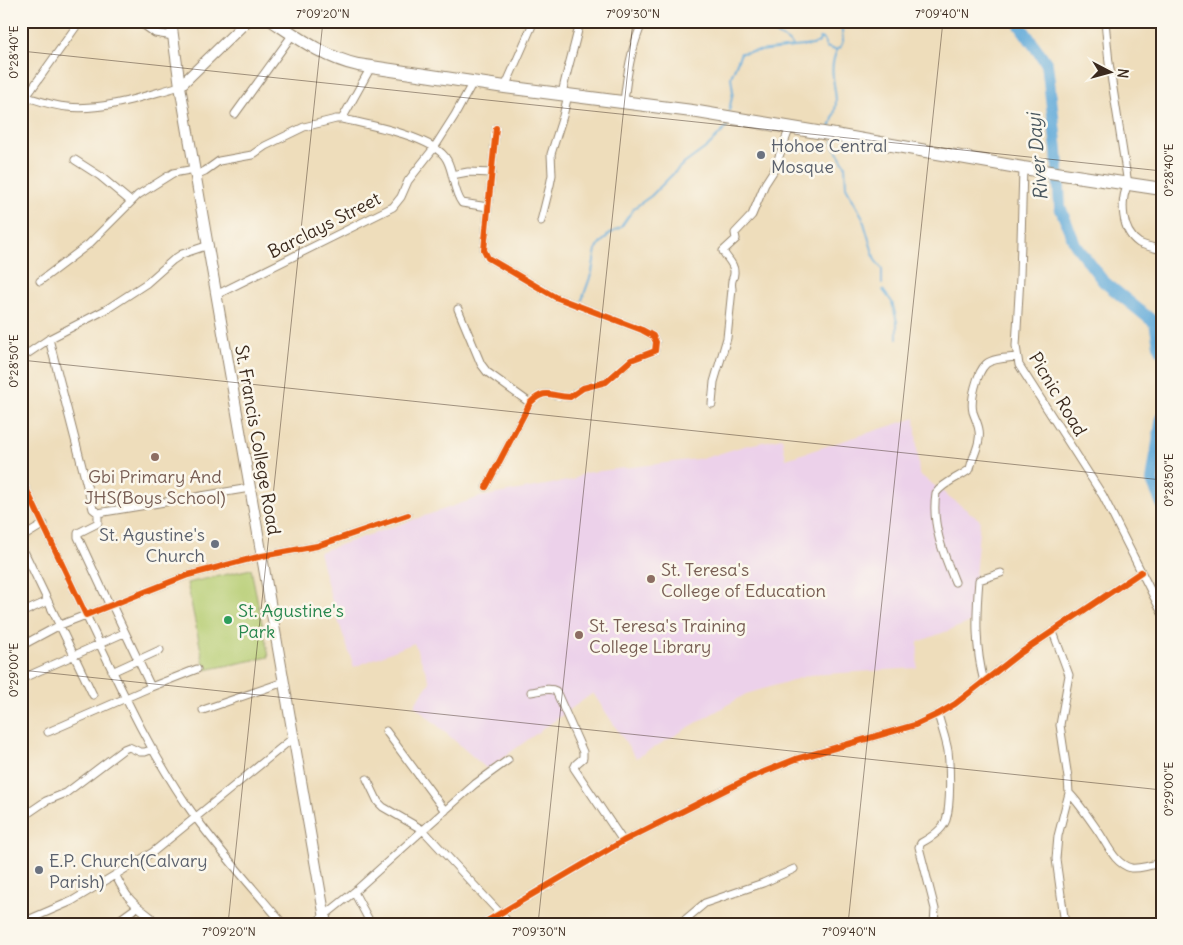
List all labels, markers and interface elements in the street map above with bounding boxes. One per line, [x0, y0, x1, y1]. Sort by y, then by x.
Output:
text: 7°09'20"N [296, 6, 350, 21]
text: 7°09'30"N [606, 6, 660, 21]
text: 7°09'40"N [915, 6, 969, 21]
text: 0°28'40"E [6, 25, 21, 79]
north arrow [1086, 48, 1136, 98]
text: N [1113, 68, 1132, 79]
water label: River Dayi [1021, 110, 1053, 202]
place label: Hohoe Central Mosque [771, 134, 887, 178]
text: 0°28'40"E [1161, 143, 1176, 197]
marker: Hohoe Central Mosque [755, 149, 767, 161]
street label: Barclays Street [264, 187, 384, 263]
text: 0°28'50"E [6, 334, 21, 388]
street label: St. Francis College Road [230, 343, 286, 537]
street label: Picnic Road [1024, 348, 1092, 441]
marker: Gbi Primary And JHS(Boys School) [149, 451, 161, 463]
text: 0°28'50"E [1161, 453, 1176, 507]
place label: Gbi Primary And JHS(Boys School) [84, 465, 226, 509]
place label: St. Agustine's Church [99, 523, 205, 567]
marker: St. Agustine's Church [209, 538, 221, 550]
place label: St. Teresa's College of Education [661, 558, 826, 602]
marker: St. Teresa's College of Education [645, 573, 657, 585]
place label: St. Agustine's Park [238, 599, 344, 643]
marker: St. Agustine's Park [222, 614, 234, 626]
place label: St. Teresa's Training College Library [589, 614, 746, 658]
marker: St. Teresa's Training College Library [573, 629, 585, 641]
text: 0°29'00"E [6, 643, 21, 697]
text: 0°29'00"E [1161, 762, 1176, 816]
place label: E.P. Church(Calvary Parish) [49, 849, 207, 893]
marker: E.P. Church(Calvary Parish) [33, 864, 45, 876]
text: 7°09'20"N [202, 924, 256, 939]
text: 7°09'30"N [512, 924, 566, 939]
text: 7°09'40"N [822, 924, 876, 939]

